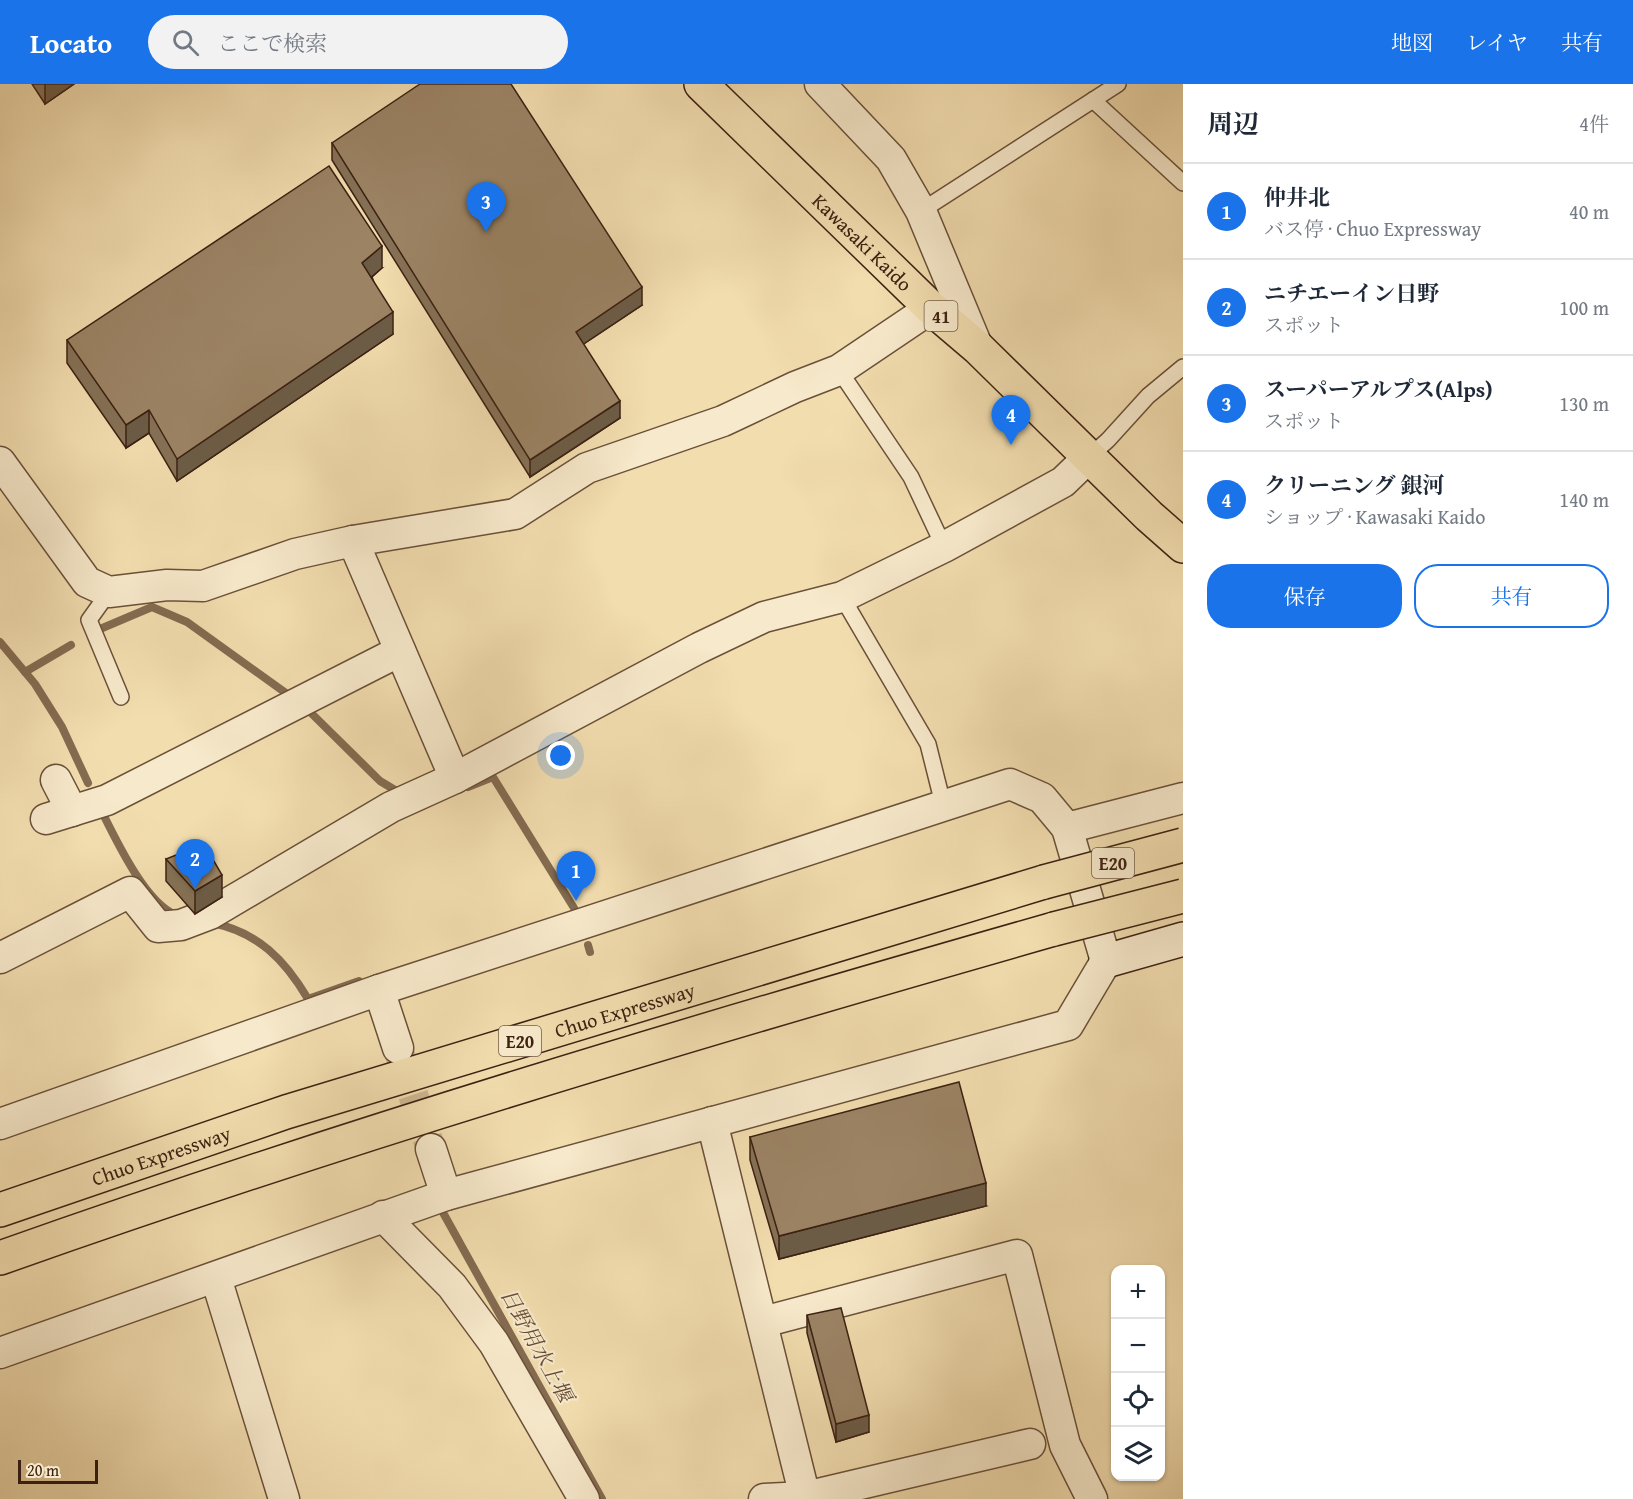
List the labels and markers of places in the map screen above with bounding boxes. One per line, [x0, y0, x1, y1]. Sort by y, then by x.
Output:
pin: 3 [466, 182, 506, 232]
pin: 4 [992, 396, 1030, 445]
pin: 2 [176, 840, 214, 889]
pin: 1 [556, 852, 596, 901]

